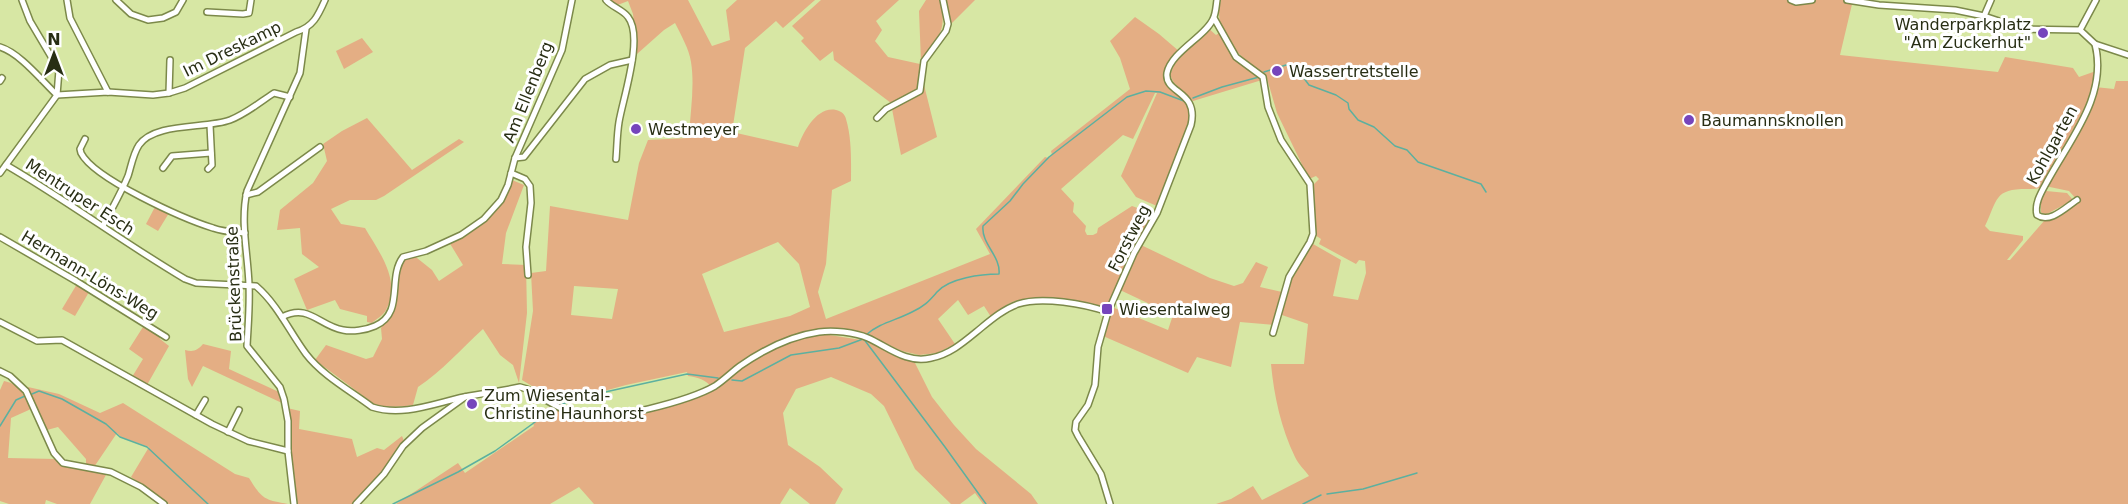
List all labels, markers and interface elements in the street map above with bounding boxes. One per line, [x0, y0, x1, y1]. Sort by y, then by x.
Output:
place label: Wanderparkplatz "Am Zuckerhut" [1895, 15, 2031, 52]
street label: Im Dreskamp [180, 17, 284, 81]
north arrow [24, 24, 84, 84]
marker: Wanderparkplatz "Am Zuckerhut" [2036, 26, 2050, 40]
text: N [47, 30, 61, 49]
street label: Am Ellenberg [499, 39, 557, 145]
place label: Wassertretstelle [1289, 62, 1419, 81]
marker: Wassertretstelle [1270, 64, 1284, 78]
street label: Kohlgarten [2023, 102, 2081, 188]
place label: Baumannsknollen [1701, 111, 1844, 130]
marker: Baumannsknollen [1682, 113, 1696, 127]
place label: Westmeyer [648, 120, 739, 139]
marker: Westmeyer [629, 122, 643, 136]
street label: Mentruper Esch [22, 155, 138, 239]
street label: Forstweg [1104, 201, 1154, 275]
street label: Brückenstraße [222, 226, 246, 342]
street label: Hermann-Löns-Weg [18, 227, 162, 323]
place label: Wiesentalweg [1119, 300, 1231, 319]
marker: Wiesentalweg [1100, 302, 1114, 316]
place label: Zum Wiesental- Christine Haunhorst [484, 386, 644, 423]
marker: Zum Wiesental- Christine Haunhorst [465, 397, 479, 411]

